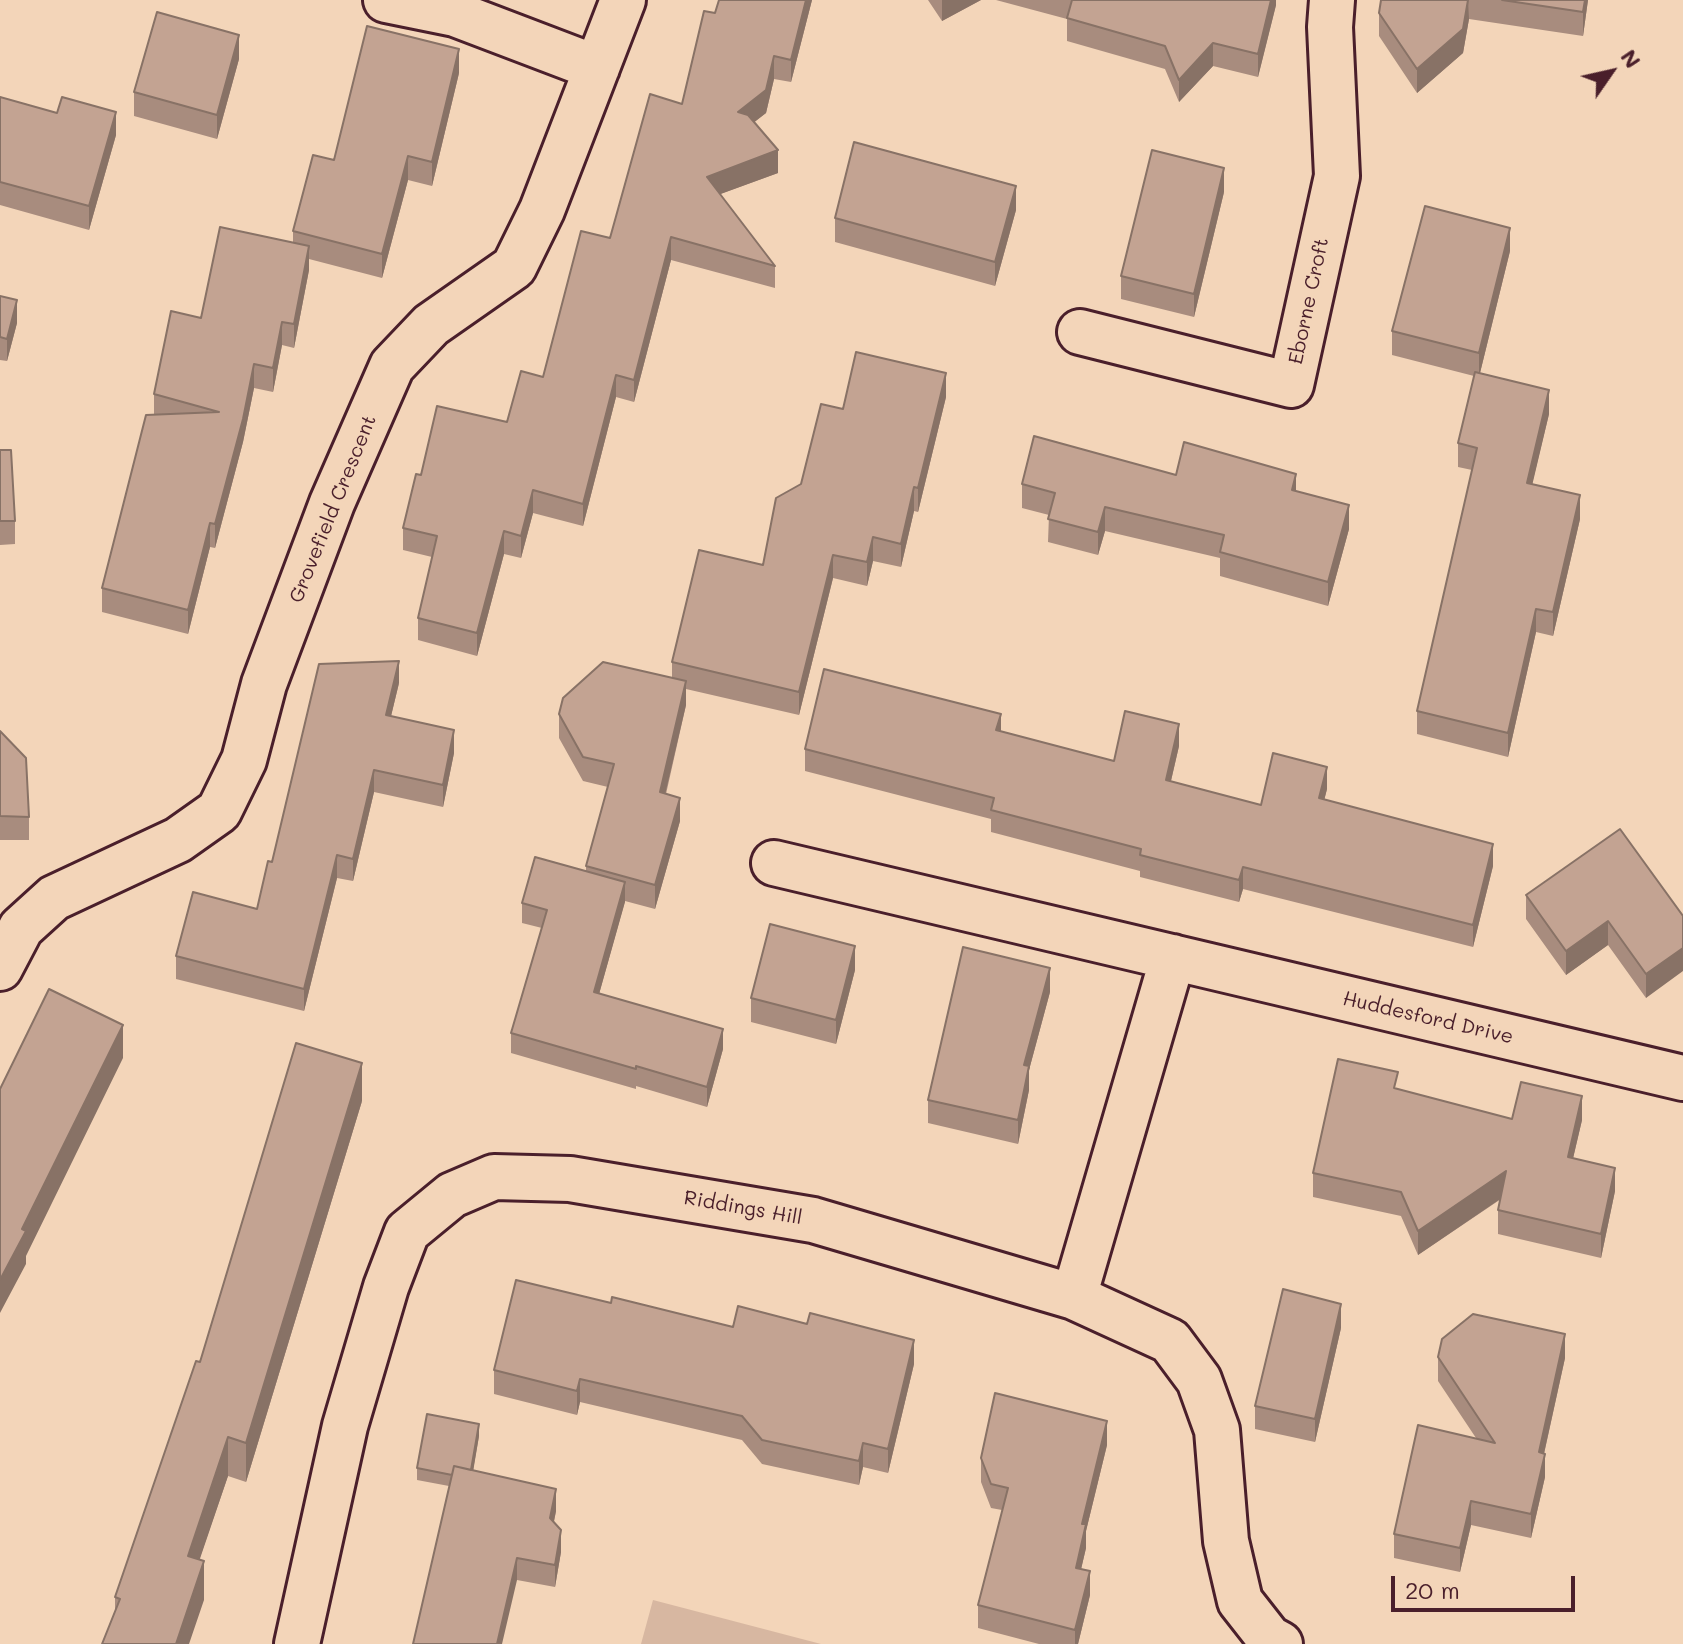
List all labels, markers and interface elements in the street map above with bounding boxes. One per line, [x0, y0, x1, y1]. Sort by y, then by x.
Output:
north arrow [1571, 32, 1651, 112]
text: N [1615, 43, 1648, 73]
street label: Eborne Croft [1284, 236, 1334, 366]
street label: Grovefield Crescent [284, 412, 382, 606]
street label: Huddesford Drive [1340, 987, 1516, 1049]
street label: Riddings Hill [682, 1186, 804, 1230]
scale bar [1395, 1560, 1579, 1610]
text: 20 m [1405, 1574, 1460, 1605]

